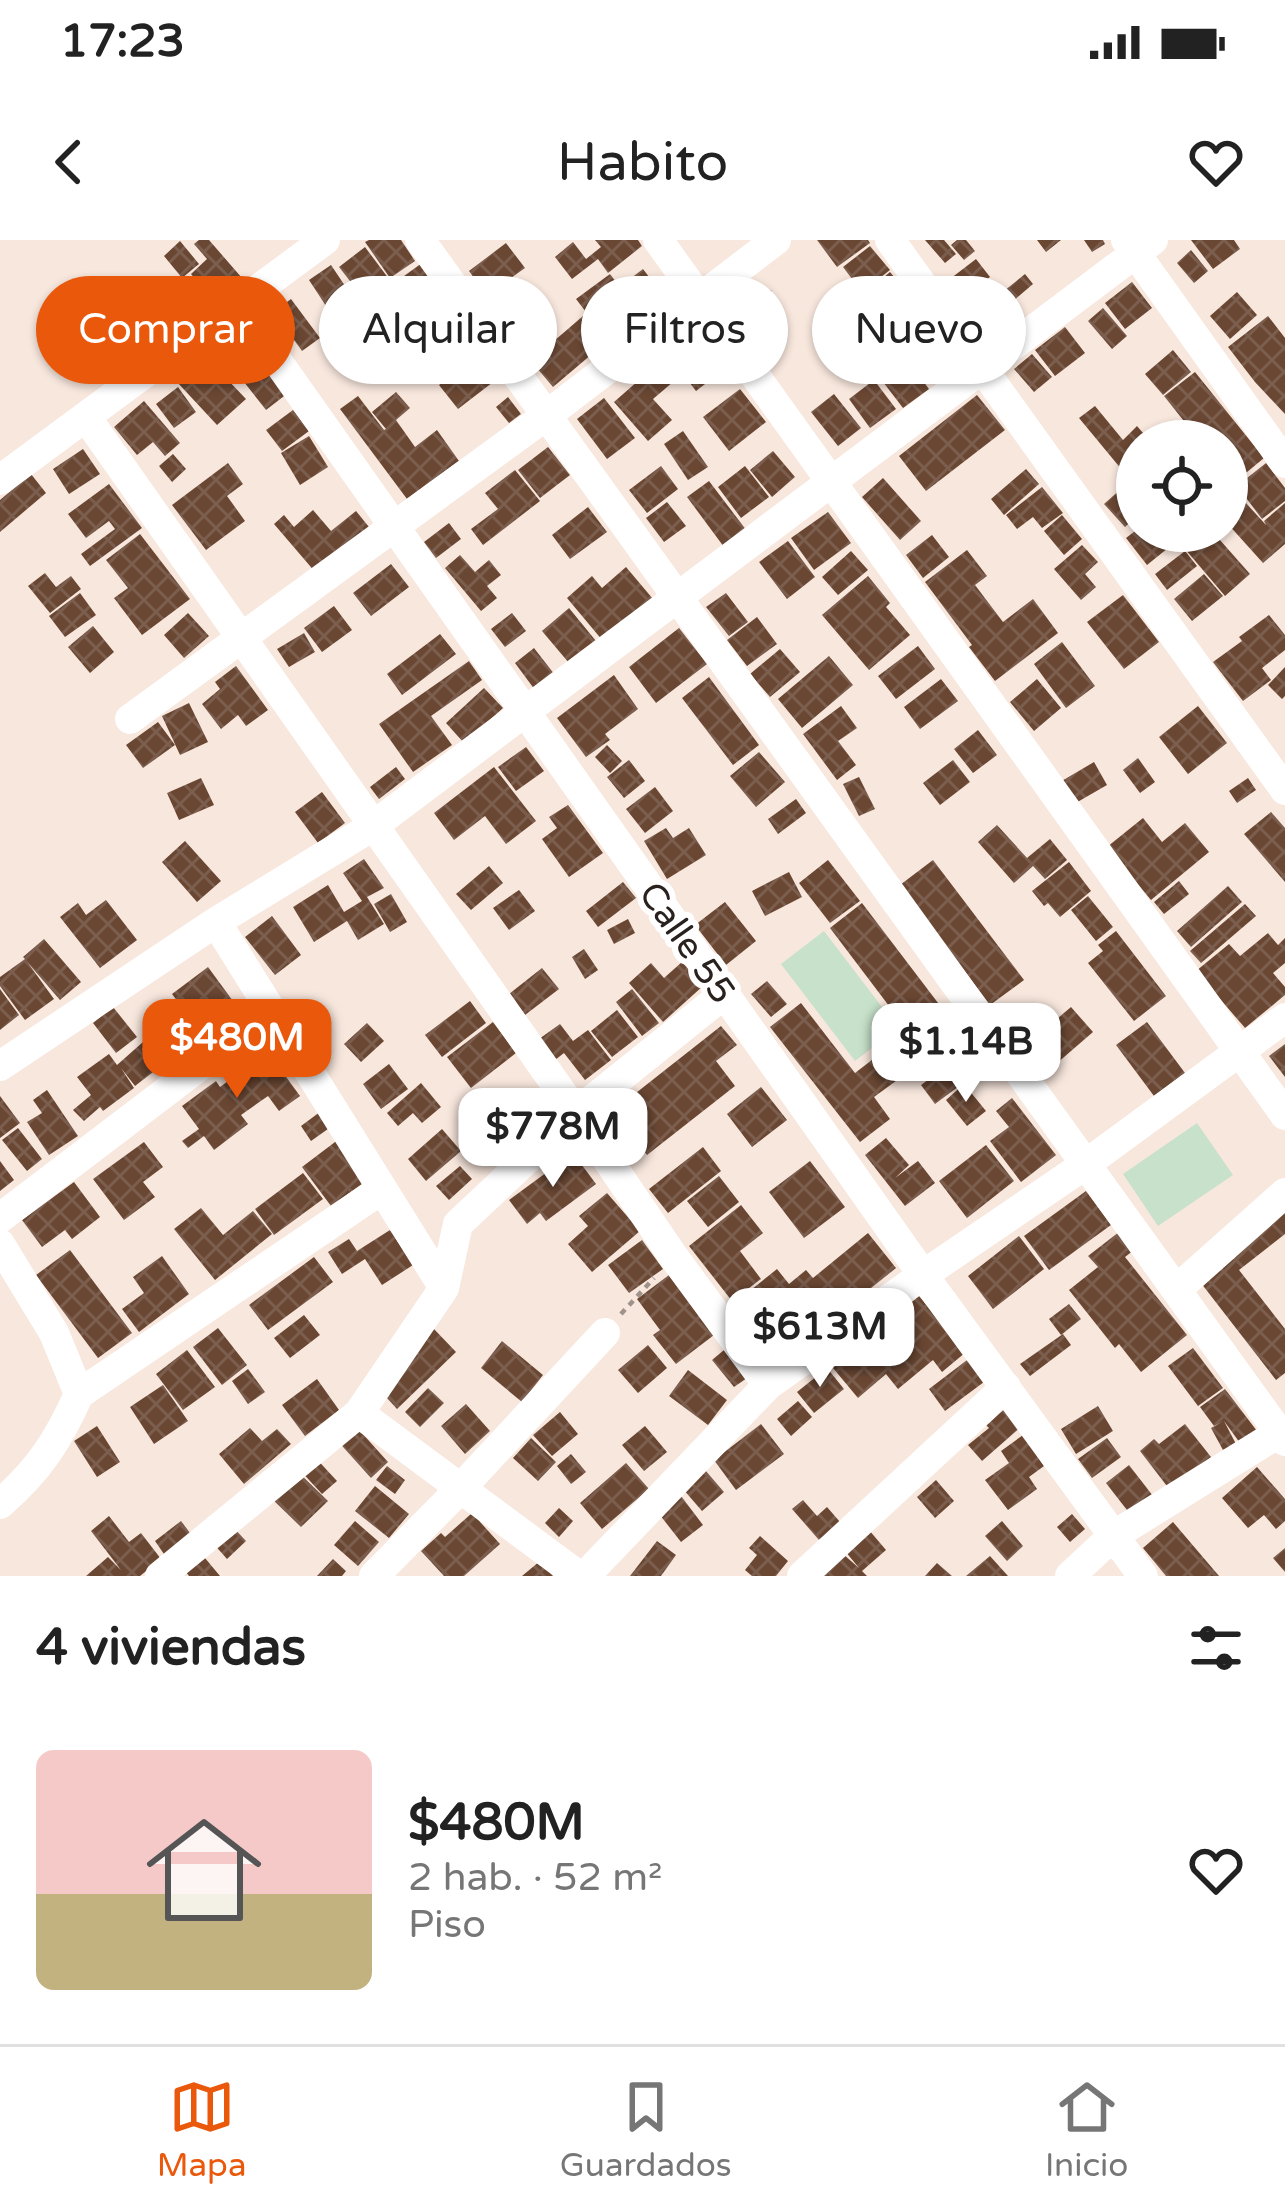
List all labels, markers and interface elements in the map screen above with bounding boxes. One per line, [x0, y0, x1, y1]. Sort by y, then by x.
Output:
text: 17:23 [60, 15, 185, 69]
icon: back [36, 129, 102, 195]
icon: heart [1183, 129, 1249, 195]
text: Habito [557, 130, 728, 195]
chip: Comprar [36, 276, 295, 384]
chip: Alquilar [319, 276, 557, 384]
chip: Filtros [581, 276, 788, 384]
chip: Nuevo [812, 276, 1026, 384]
map controls [1116, 420, 1248, 552]
button: locate [1116, 420, 1248, 552]
street label: Calle 55 [630, 874, 744, 1012]
pin: $480M [153, 999, 321, 1101]
pin: $1.14B [868, 1003, 1064, 1105]
text: $480M [169, 1014, 305, 1061]
text: $1.14B [899, 1018, 1033, 1065]
pin: $778M [469, 1088, 637, 1190]
text: $778M [485, 1103, 621, 1150]
pin: $613M [736, 1288, 904, 1390]
text: $613M [752, 1303, 888, 1350]
icon: filters [1183, 1615, 1249, 1681]
text: 4 viviendas [36, 1617, 306, 1679]
text: $480M [408, 1792, 585, 1854]
icon: home [132, 1798, 276, 1942]
icon: heart [1183, 1837, 1249, 1903]
text: 2 hab. · 52 m² [408, 1854, 662, 1901]
text: Piso [408, 1901, 486, 1948]
tab: Mapa [157, 2074, 246, 2185]
tab: Guardados [560, 2074, 732, 2185]
tab: Inicio [1045, 2074, 1128, 2185]

